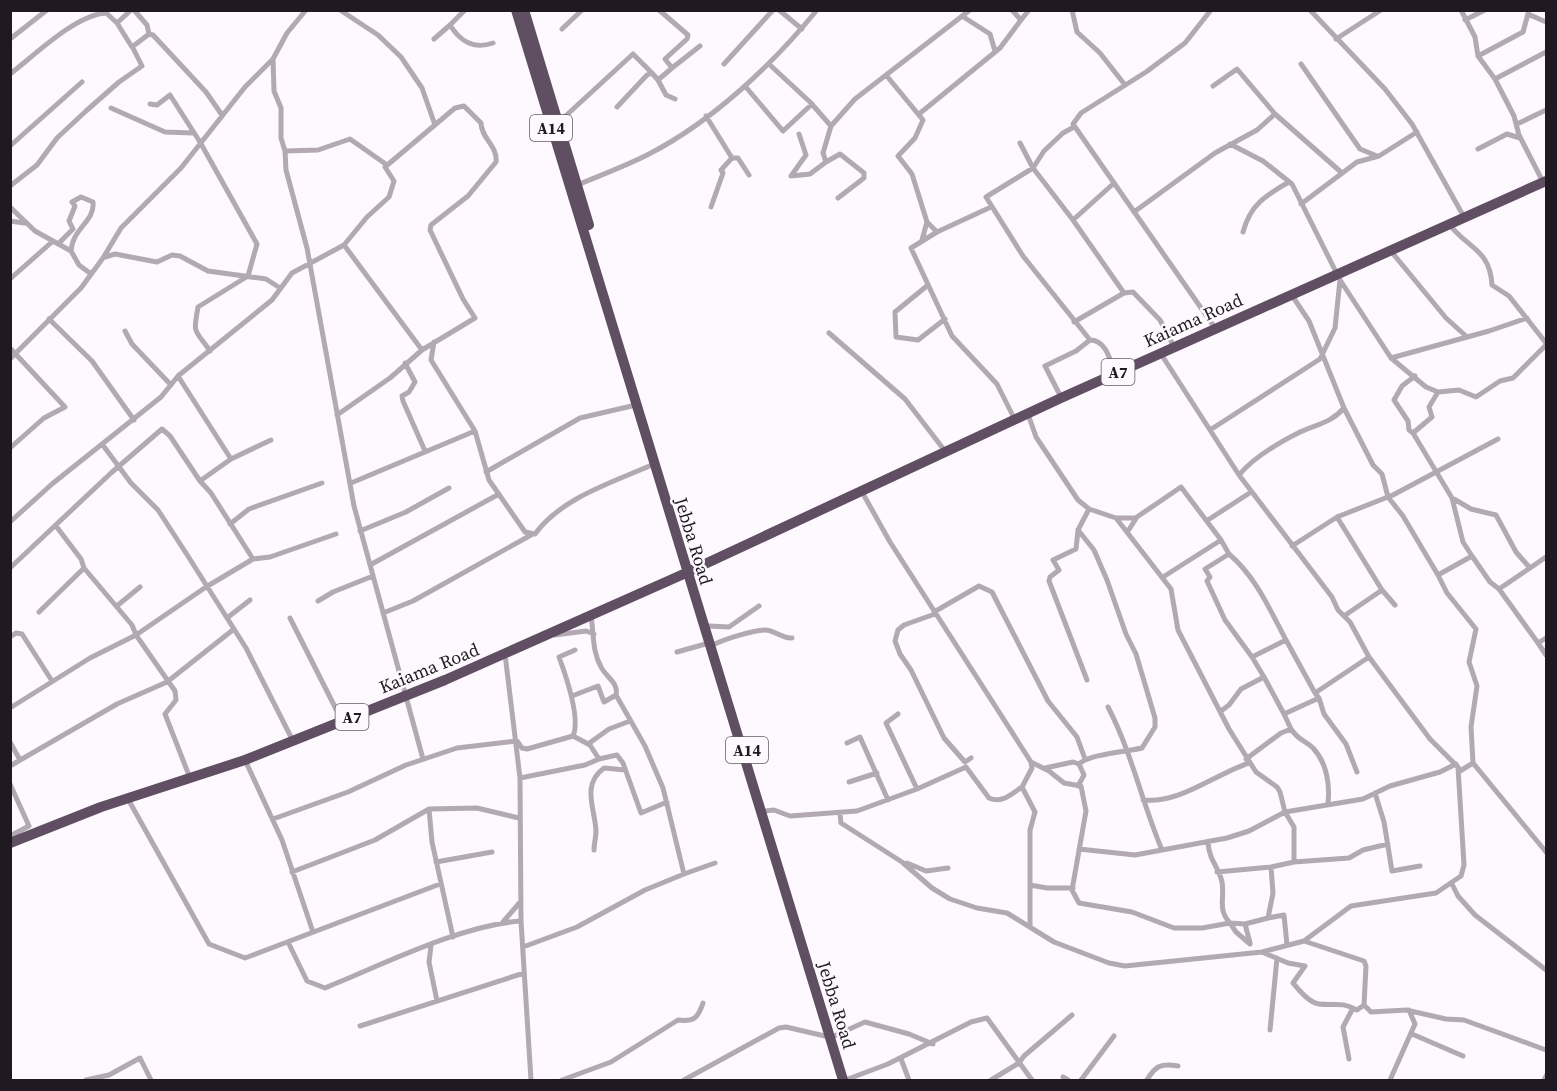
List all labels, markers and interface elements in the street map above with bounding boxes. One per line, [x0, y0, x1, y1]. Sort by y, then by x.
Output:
road number: A14 [530, 115, 572, 141]
street label: Kaiama Road [1140, 287, 1246, 353]
road number: A7 [1102, 359, 1134, 385]
street label: Jebba Road [669, 493, 719, 588]
street label: Kaiama Road [375, 637, 483, 699]
road number: A7 [336, 704, 368, 730]
road number: A14 [726, 737, 768, 763]
street label: Jebba Road [812, 957, 862, 1052]

